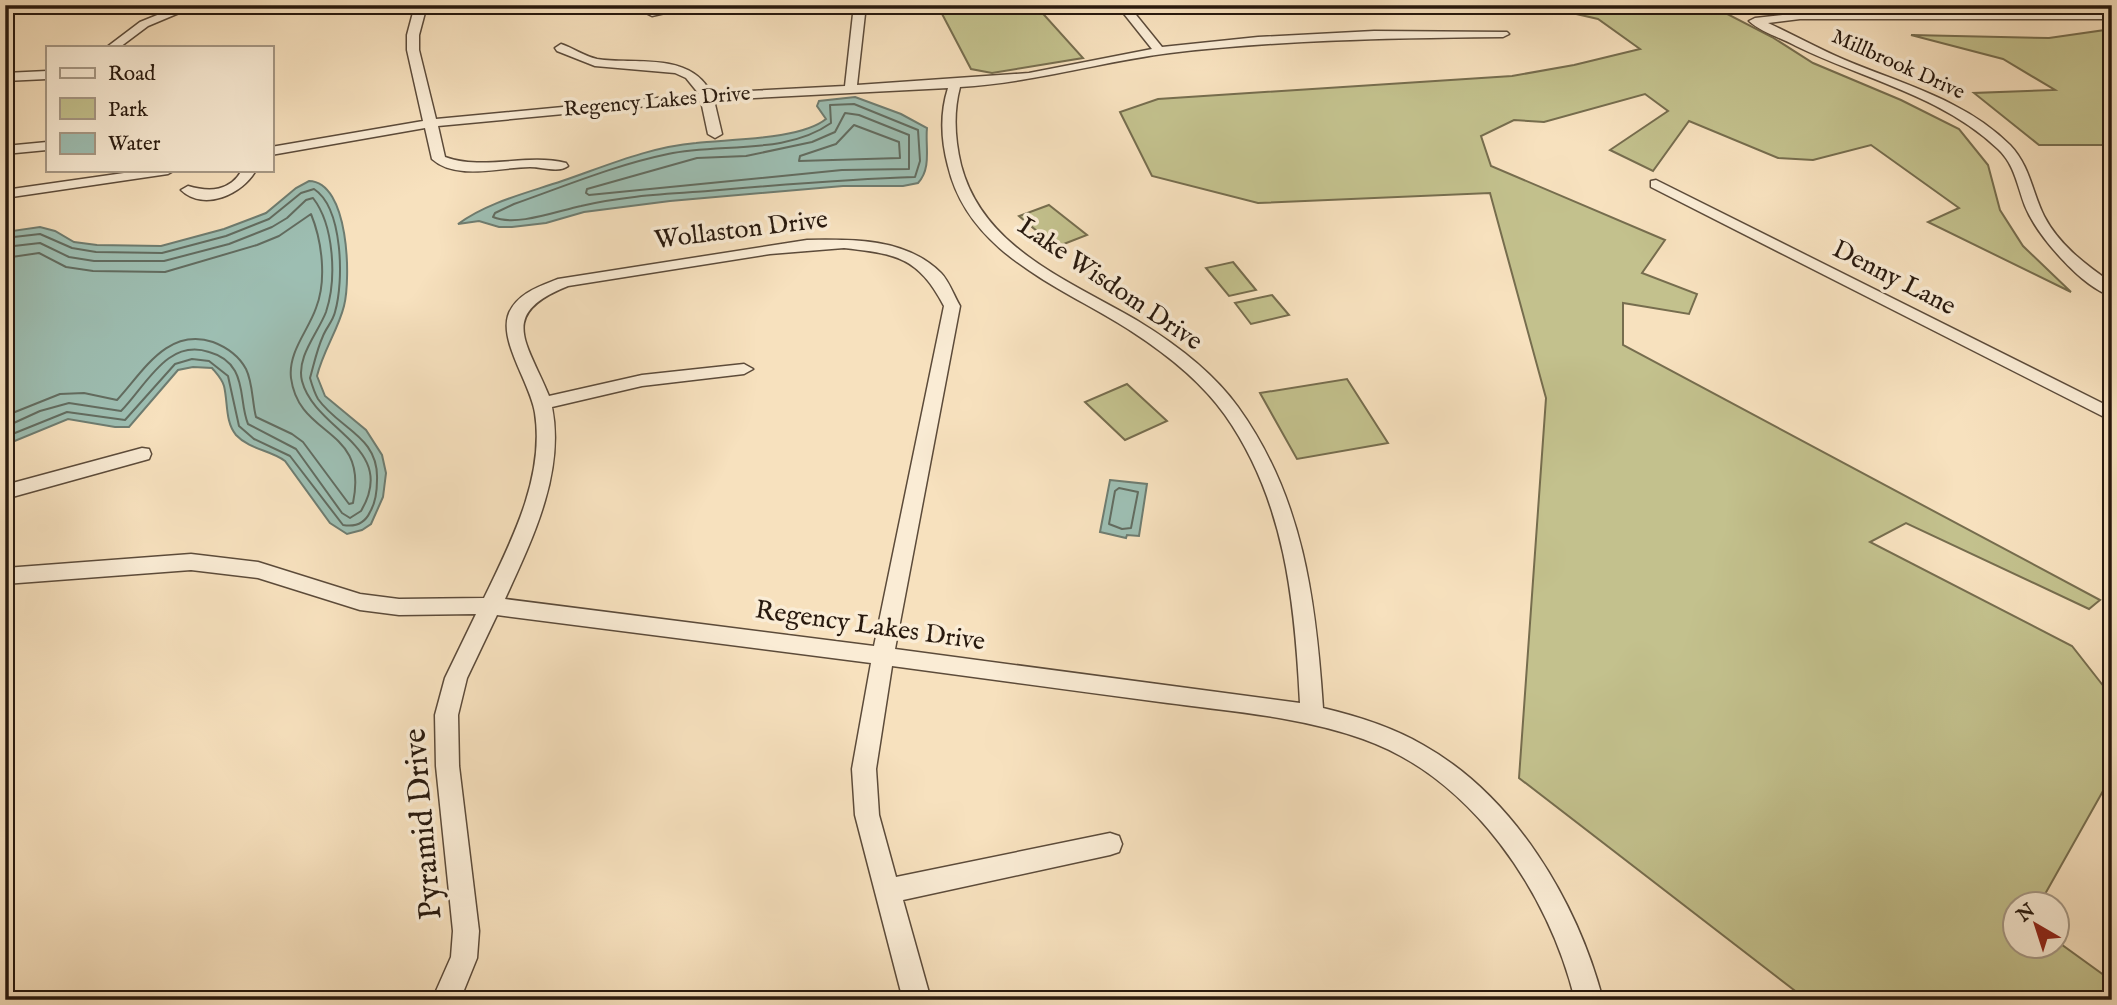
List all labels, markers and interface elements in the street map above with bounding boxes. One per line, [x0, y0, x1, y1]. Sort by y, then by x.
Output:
street label: Millbrook Drive [1827, 24, 1969, 107]
legend [46, 46, 273, 172]
text: Road [108, 61, 156, 88]
street label: Regency Lakes Drive [563, 80, 752, 124]
text: Park [108, 97, 149, 124]
text: Water [108, 131, 161, 158]
street label: Wollaston Drive [652, 203, 830, 257]
street label: Lake Wisdom Drive [1011, 210, 1209, 358]
street label: Denny Lane [1827, 233, 1961, 323]
street label: Regency Lakes Drive [753, 594, 987, 658]
street label: Pyramid Drive [395, 727, 453, 921]
north arrow [2002, 890, 2072, 960]
text: N [2012, 898, 2041, 928]

